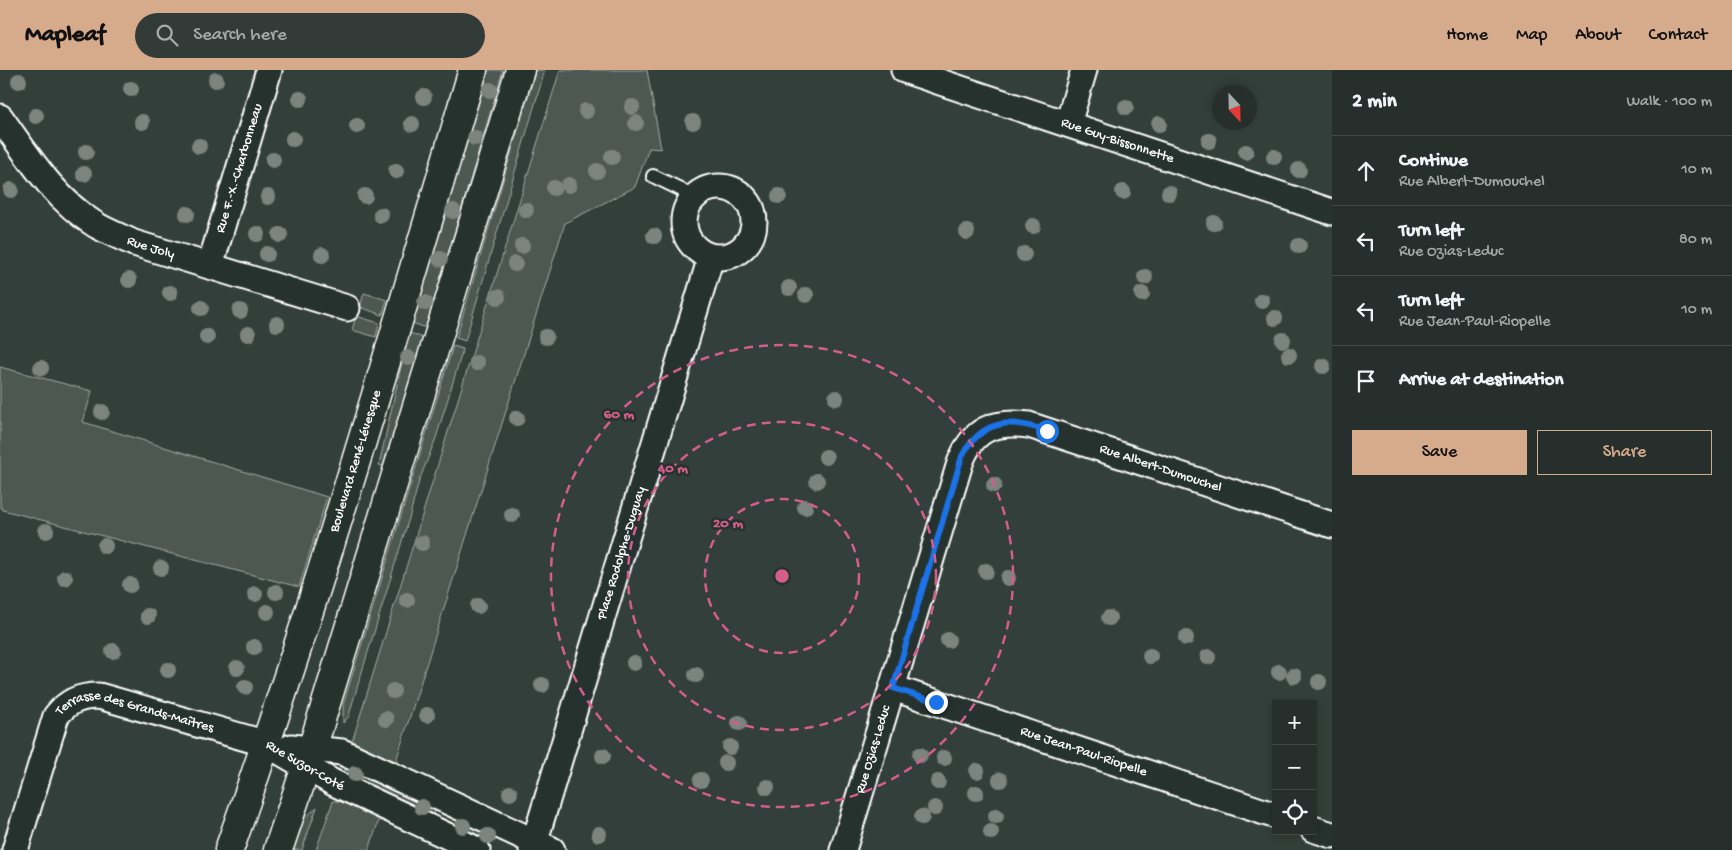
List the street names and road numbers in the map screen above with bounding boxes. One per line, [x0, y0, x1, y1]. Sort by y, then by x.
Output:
street label: Rue F.-X.-Charbonneau [212, 101, 267, 235]
street label: Rue Guy-Bissonnette [1059, 114, 1177, 168]
street label: Rue Joly [124, 232, 177, 263]
street label: Boulevard René-Lévesque [326, 387, 386, 535]
street label: Rue Albert-Dumouchel [1097, 440, 1224, 496]
street label: Place Rodolphe-Duguay [593, 485, 650, 623]
street label: Terrasse des Grands-Maîtres [51, 687, 216, 737]
street label: Rue Ozias-Leduc [852, 702, 895, 796]
street label: Rue Jean-Paul-Riopelle [1018, 723, 1150, 781]
street label: Rue Suzor-Coté [262, 736, 348, 795]

